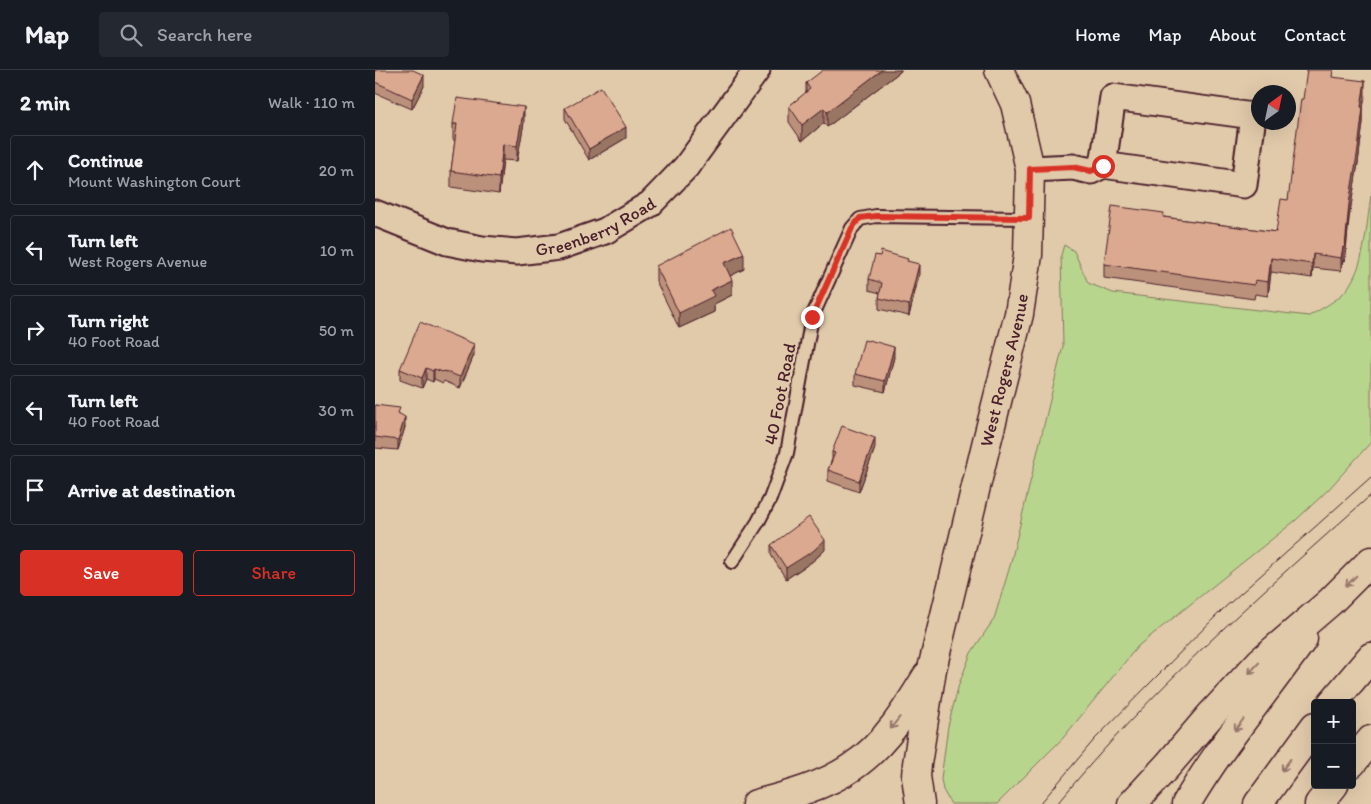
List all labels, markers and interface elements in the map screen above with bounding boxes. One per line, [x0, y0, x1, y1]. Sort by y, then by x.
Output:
search box [99, 12, 449, 57]
text: Map [25, 20, 69, 49]
icon: search [117, 21, 145, 49]
text: Search here [157, 23, 252, 46]
text: Home [1075, 24, 1121, 46]
text: Map [1149, 24, 1182, 46]
text: About [1210, 24, 1256, 46]
text: Contact [1284, 24, 1346, 46]
north arrow [1251, 85, 1296, 130]
text: 2 min [20, 90, 70, 115]
text: Walk · 110 m [268, 93, 355, 112]
text: Continue [68, 149, 143, 172]
route start [1092, 155, 1115, 178]
icon: ahead [21, 156, 49, 184]
text: 20 m [319, 161, 354, 180]
text: Mount Washington Court [68, 172, 241, 191]
street label: Greenberry Road [534, 192, 660, 261]
text: Turn left [68, 229, 138, 252]
icon: left [21, 236, 49, 264]
text: 10 m [320, 241, 354, 260]
text: West Rogers Avenue [68, 252, 207, 271]
street label: West Rogers Avenue [975, 292, 1033, 449]
route end [801, 306, 824, 329]
text: Turn right [68, 309, 149, 332]
icon: right [21, 316, 49, 344]
text: 50 m [319, 321, 354, 340]
text: 40 Foot Road [68, 332, 160, 351]
street label: 40 Foot Road [759, 341, 801, 447]
text: Turn left [68, 389, 138, 412]
icon: left [21, 396, 49, 424]
text: 30 m [318, 401, 354, 420]
text: 40 Foot Road [68, 412, 160, 431]
icon: arrive [21, 476, 49, 504]
text: Arrive at destination [68, 479, 235, 502]
button: Save [20, 550, 183, 596]
button: Share [193, 550, 355, 596]
one-way arrow [1345, 575, 1357, 587]
one-way arrow [1248, 662, 1260, 675]
map controls [1311, 699, 1356, 789]
button: + [1311, 699, 1356, 744]
one-way arrow [890, 717, 901, 730]
one-way arrow [1234, 718, 1245, 731]
button: − [1311, 744, 1356, 789]
one-way arrow [1281, 758, 1291, 772]

